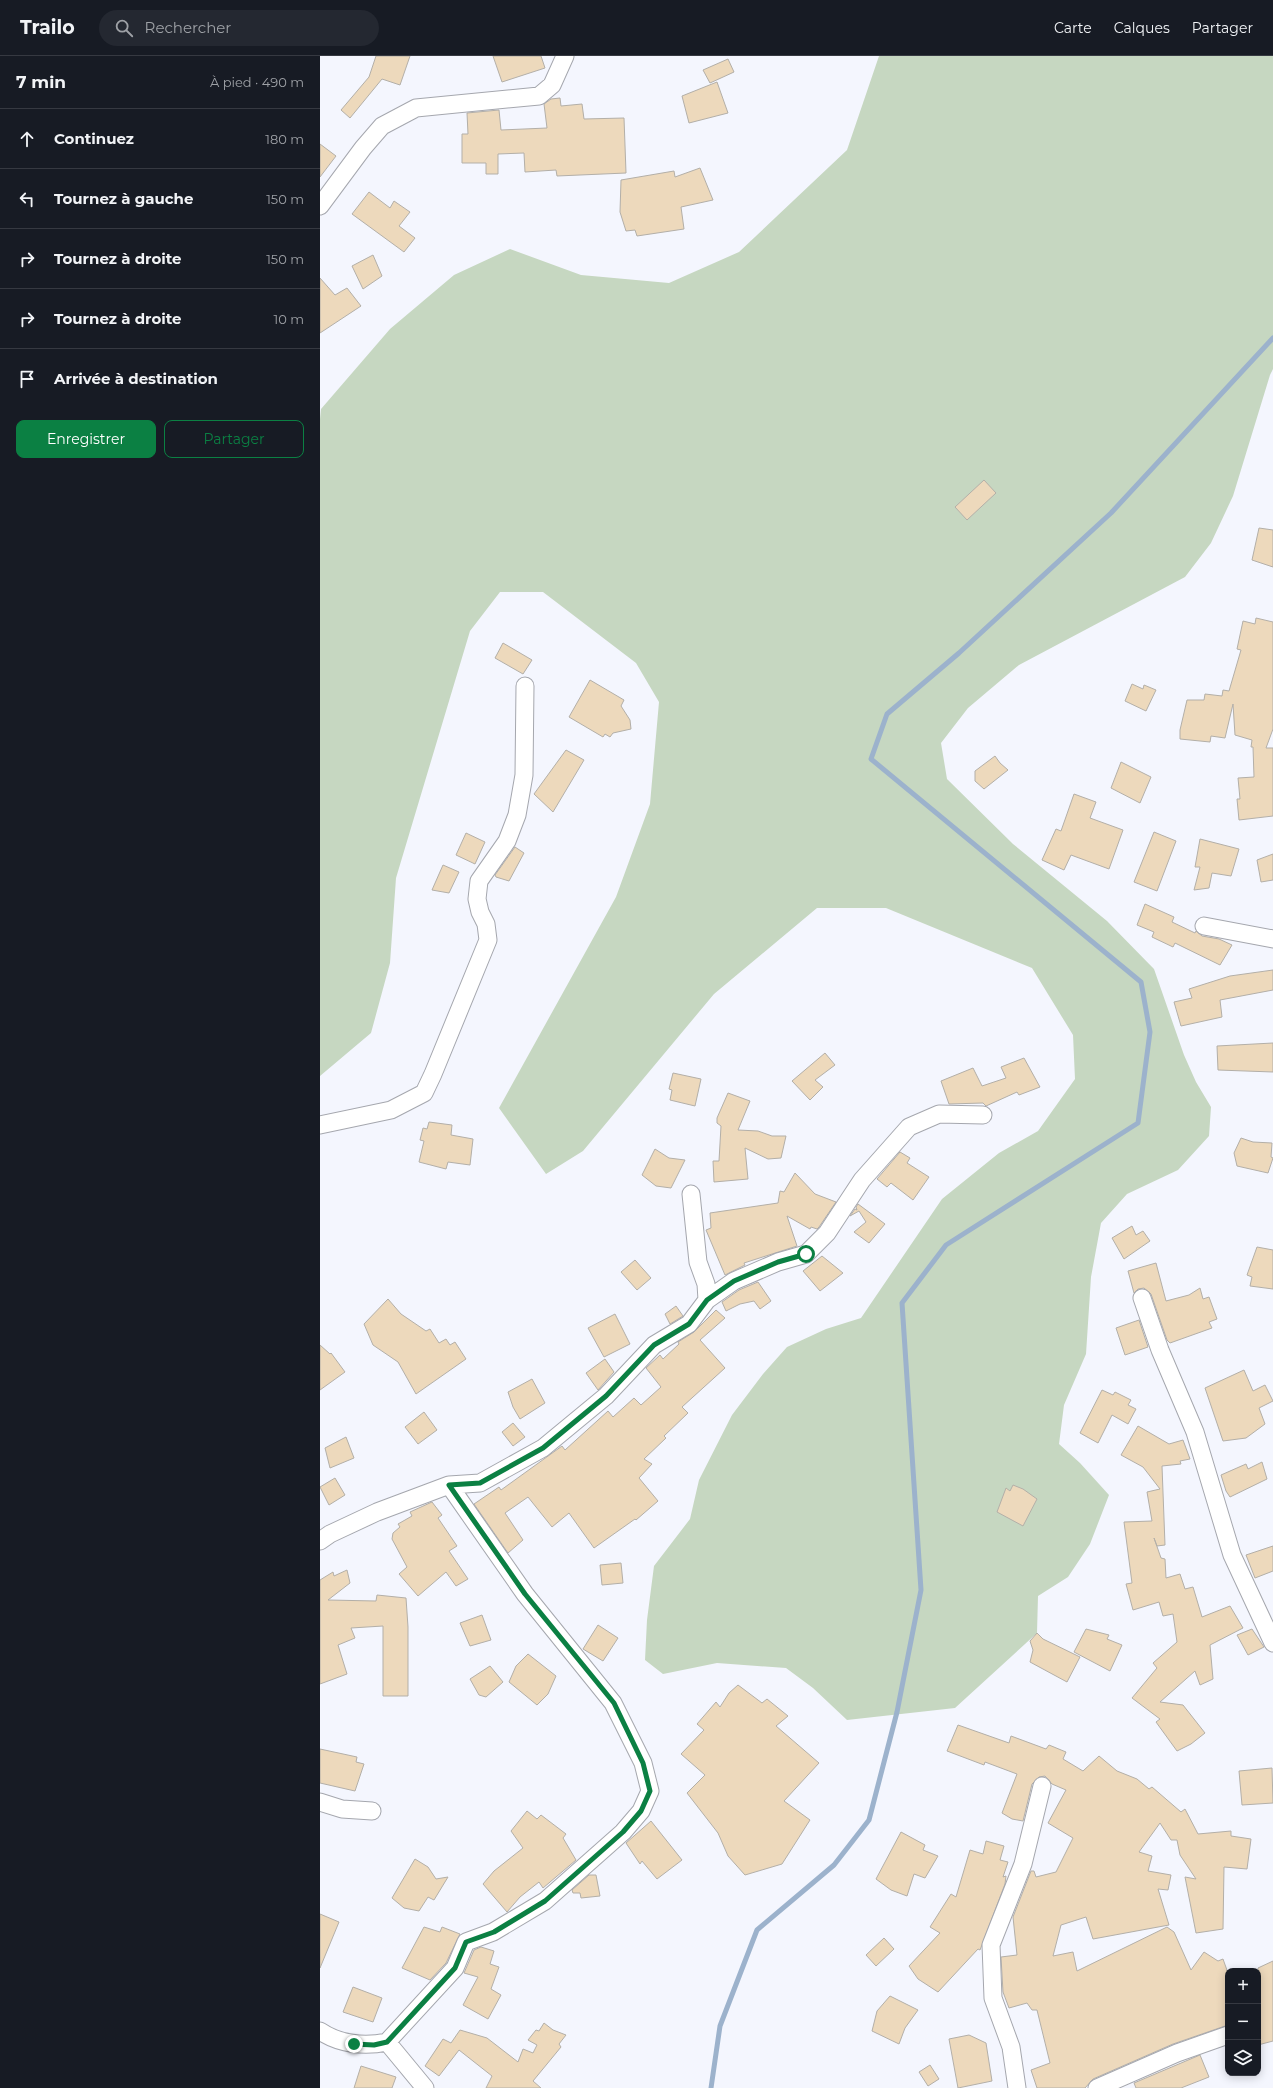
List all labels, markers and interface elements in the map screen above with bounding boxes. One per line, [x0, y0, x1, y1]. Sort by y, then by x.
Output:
search box [99, 10, 379, 46]
text: Trailo [20, 16, 75, 39]
icon: search [113, 17, 135, 39]
text: Rechercher [145, 18, 231, 37]
text: Carte [1054, 19, 1092, 37]
text: Calques [1114, 19, 1170, 37]
text: Partager [1192, 19, 1253, 37]
text: 7 min [16, 72, 66, 92]
text: À pied · 490 m [210, 74, 304, 90]
icon: ahead [16, 128, 38, 150]
text: Continuez [54, 129, 134, 148]
text: 180 m [265, 131, 304, 147]
icon: left [16, 188, 38, 210]
text: Tournez à gauche [54, 189, 193, 208]
text: 150 m [266, 191, 304, 207]
icon: right [16, 248, 38, 270]
text: Tournez à droite [54, 249, 182, 268]
text: 150 m [266, 251, 304, 267]
icon: right [16, 308, 38, 330]
text: Tournez à droite [54, 309, 182, 328]
text: 10 m [274, 311, 304, 327]
icon: arrive [16, 368, 38, 390]
text: Arrivée à destination [54, 369, 218, 388]
button: Enregistrer [16, 420, 156, 458]
button: Partager [164, 420, 304, 458]
route start [797, 1245, 815, 1263]
map controls [1225, 1968, 1261, 2076]
button: + [1225, 1968, 1261, 2004]
button: − [1225, 2004, 1261, 2040]
route end [345, 2035, 363, 2053]
button: layers [1225, 2040, 1261, 2076]

